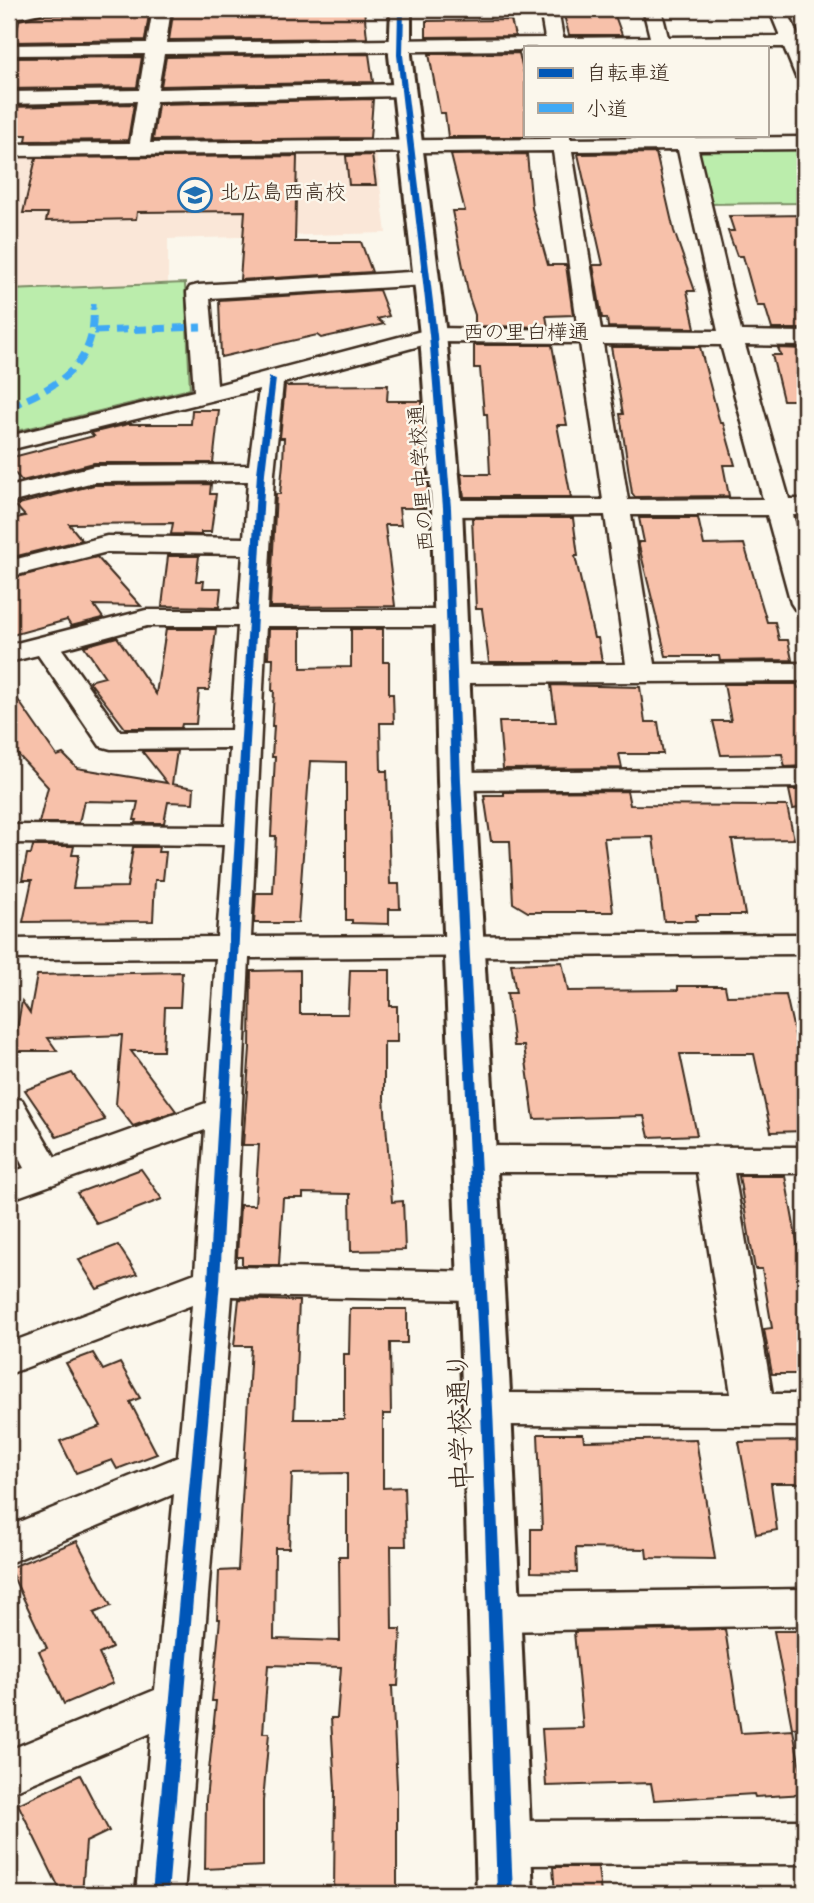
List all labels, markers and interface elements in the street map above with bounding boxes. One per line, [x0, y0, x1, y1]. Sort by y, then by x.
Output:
legend [524, 46, 768, 136]
text: 自転車道 [586, 61, 670, 91]
text: 小道 [586, 97, 628, 127]
school or university icon: 北広島西高校 [176, 176, 214, 214]
place label: 北広島西高校 [220, 180, 346, 210]
street label: 西の里白樺通 [463, 320, 589, 350]
street label: 西の里中学校通 [404, 404, 444, 552]
street label: 中学校通り [442, 1350, 486, 1492]

